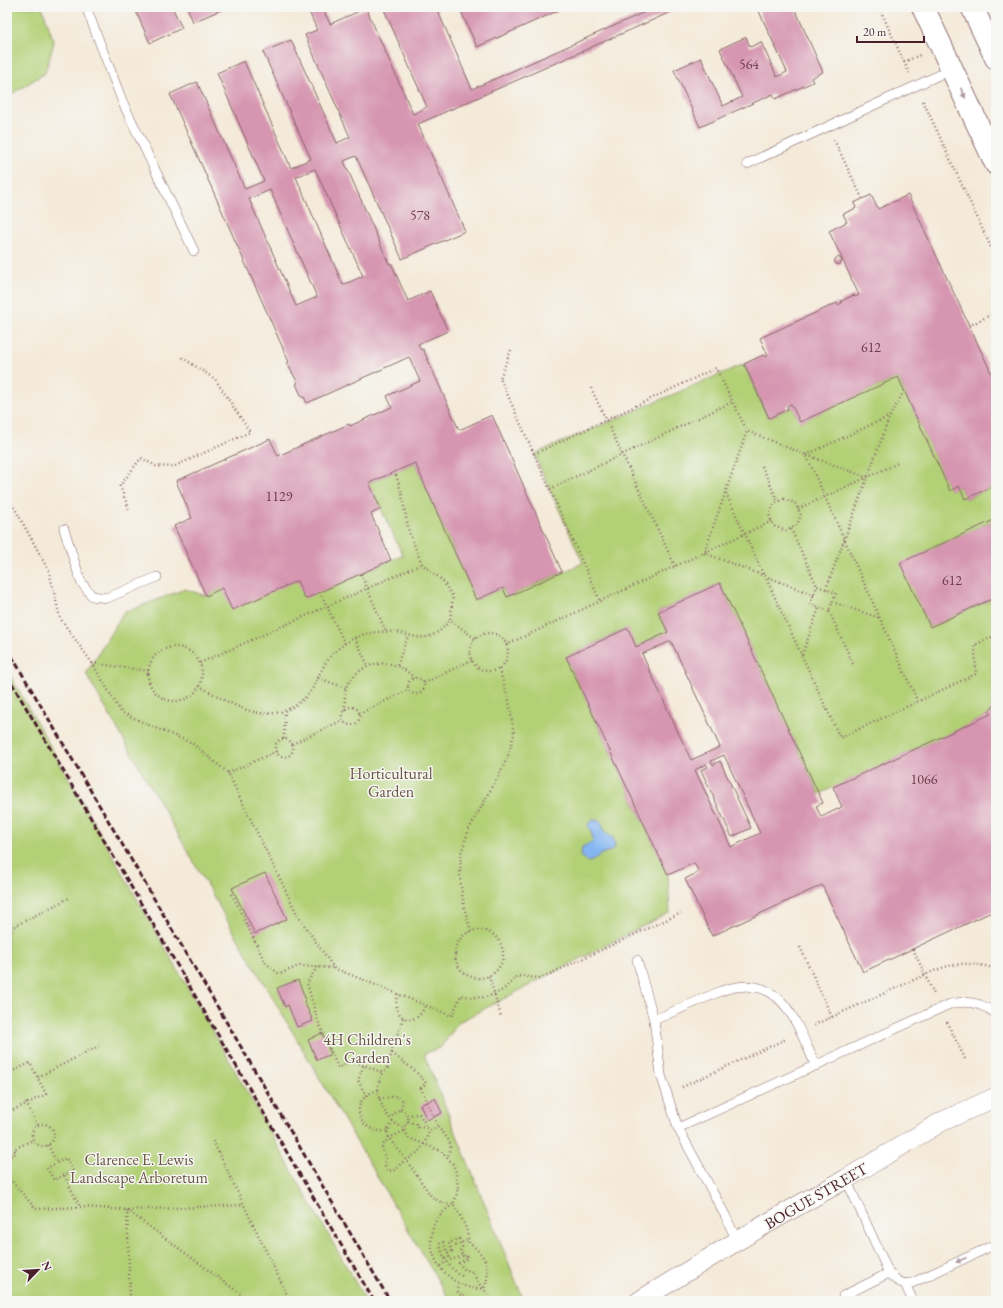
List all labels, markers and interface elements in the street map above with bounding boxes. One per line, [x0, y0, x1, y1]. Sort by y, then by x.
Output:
scale bar [857, 18, 924, 44]
text: 20 m [863, 24, 887, 40]
house number: 564 [739, 55, 759, 73]
one-way arrow [960, 87, 966, 99]
house number: 578 [410, 206, 430, 224]
house number: 612 [861, 338, 881, 356]
house number: 1129 [266, 487, 293, 505]
house number: 612 [942, 571, 962, 589]
park label: Horticultural Garden [350, 763, 433, 802]
house number: 1066 [911, 770, 938, 788]
park label: 4H Children's Garden [323, 1029, 411, 1068]
park label: Clarence E. Lewis Landscape Arboretum [70, 1149, 209, 1188]
street label: BOGUE STREET [761, 1158, 872, 1234]
north arrow [18, 1250, 58, 1290]
one-way arrow [955, 1257, 966, 1263]
text: N [39, 1259, 55, 1273]

